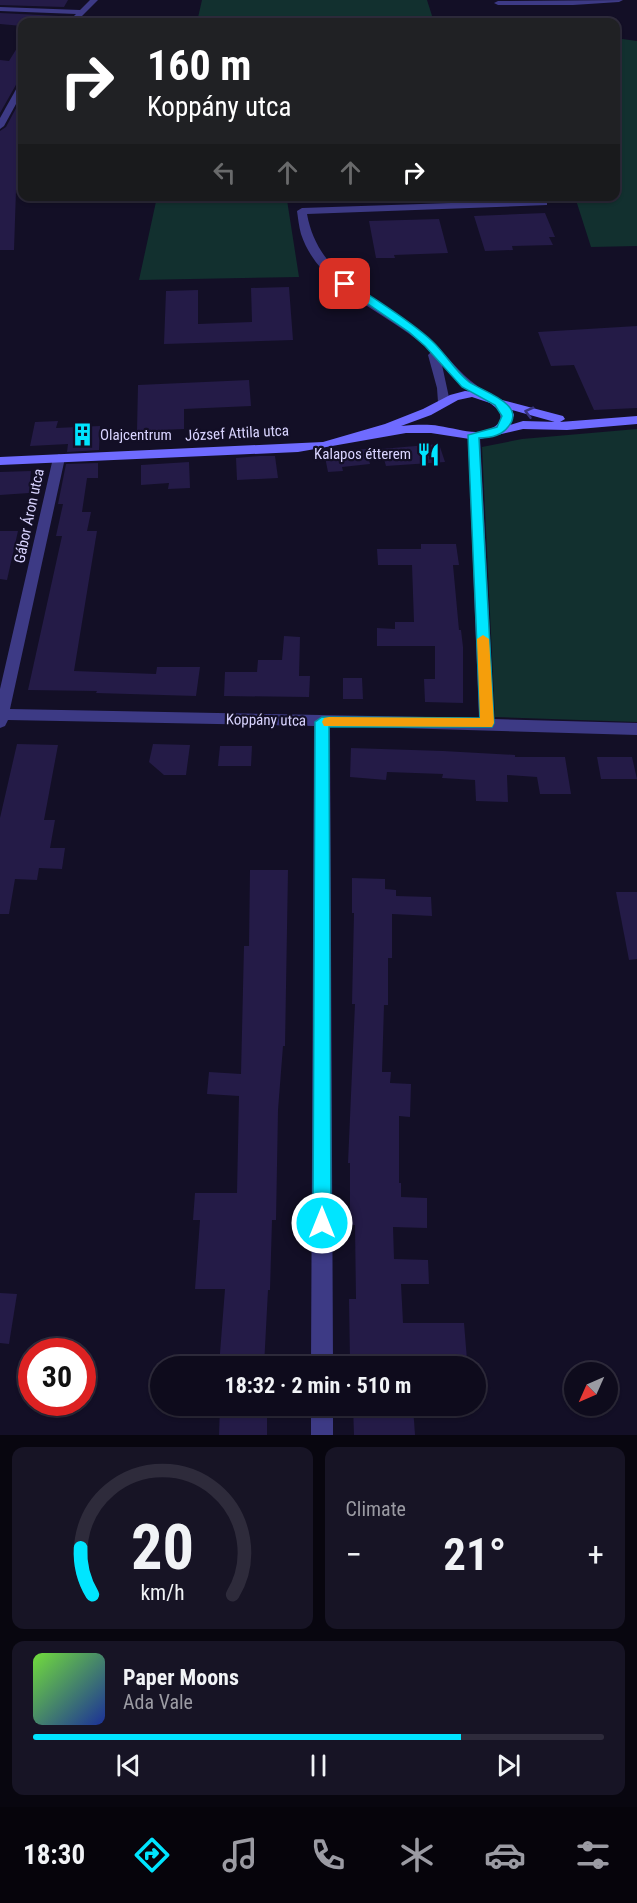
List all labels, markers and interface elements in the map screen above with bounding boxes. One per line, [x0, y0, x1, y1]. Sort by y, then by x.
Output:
text: 160 m [147, 41, 252, 90]
icon: right [48, 42, 126, 120]
text: Koppány utca [147, 91, 291, 123]
icon: left [208, 156, 241, 189]
icon: ahead [271, 156, 304, 189]
icon: ahead [334, 156, 367, 189]
icon: right [397, 156, 430, 189]
pin [319, 258, 370, 309]
icon: arrive [328, 267, 361, 300]
one-way arrow [524, 407, 535, 419]
street label: József Attila utca [185, 421, 289, 445]
building icon: Olajcentrum [69, 422, 95, 448]
place label: Olajcentrum [100, 426, 172, 444]
restaurant icon: Kalapos étterem [416, 441, 442, 467]
place label: Kalapos étterem [314, 445, 411, 463]
street label: Gábor Áron utca [10, 467, 48, 565]
street label: Koppány utca [226, 710, 306, 730]
position arrow [290, 1191, 354, 1255]
speed limit sign: 30 [18, 1338, 96, 1416]
north arrow [564, 1362, 618, 1416]
map controls [564, 1362, 618, 1416]
text: 18:32 · 2 min · 510 m [225, 1373, 411, 1398]
text: Climate [346, 1497, 406, 1521]
text: 20 [131, 1511, 194, 1584]
text: 21° [443, 1528, 506, 1581]
text: − [346, 1535, 362, 1574]
text: + [588, 1535, 604, 1574]
text: km/h [140, 1580, 184, 1605]
text: Paper Moons [123, 1665, 239, 1690]
text: Ada Vale [123, 1690, 193, 1714]
icon: previous [112, 1749, 145, 1782]
icon: pause [302, 1749, 335, 1782]
icon: next [492, 1749, 525, 1782]
icon: directions [131, 1834, 173, 1876]
icon: music [219, 1834, 261, 1876]
icon: phone [307, 1834, 349, 1876]
icon: climate [396, 1834, 438, 1876]
icon: car [484, 1834, 526, 1876]
icon: filters [572, 1834, 614, 1876]
text: 18:30 [23, 1839, 85, 1871]

